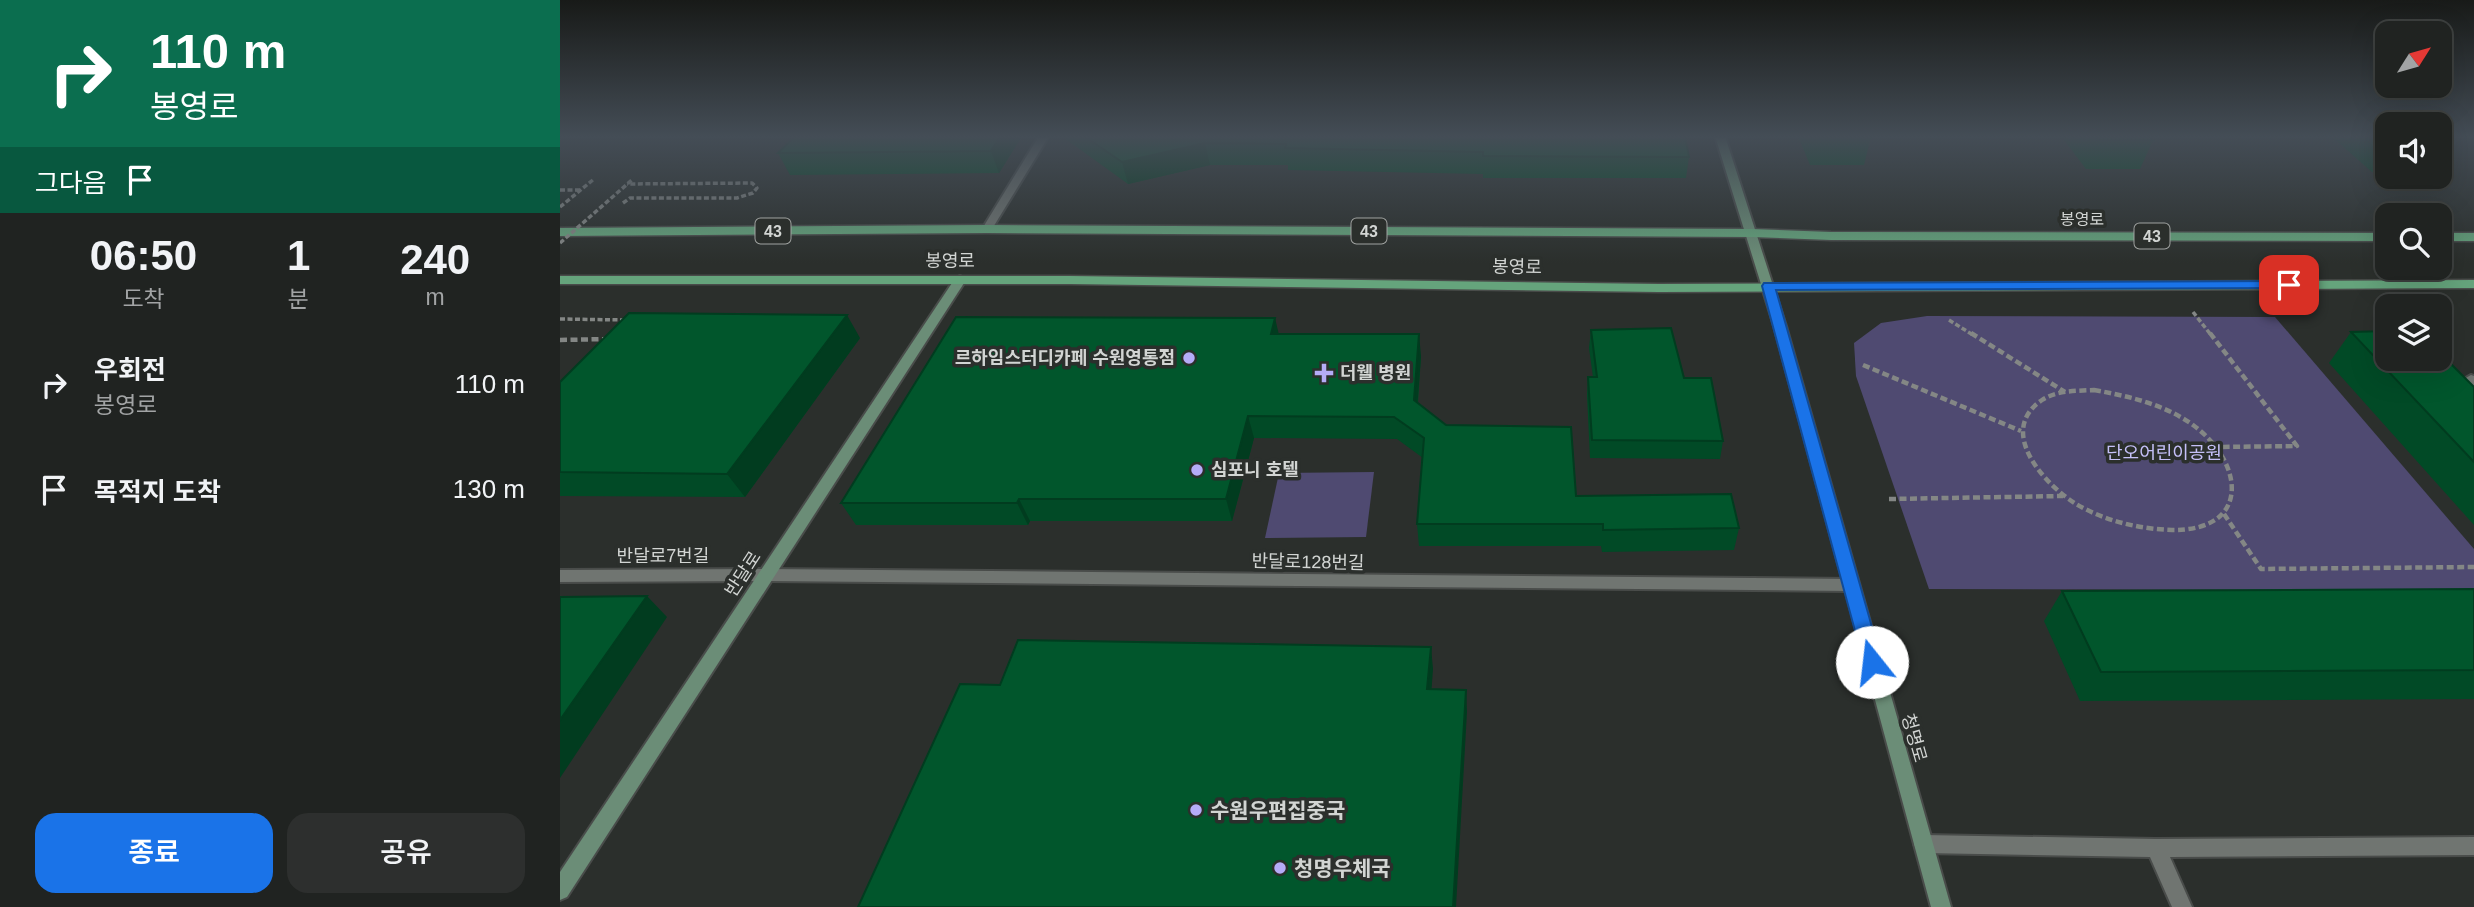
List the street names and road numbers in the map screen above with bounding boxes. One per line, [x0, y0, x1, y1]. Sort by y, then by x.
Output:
street label: 봉영로 [2060, 211, 2104, 228]
road number: 43 [756, 218, 790, 244]
road number: 43 [1352, 218, 1386, 244]
road number: 43 [2134, 224, 2170, 248]
street label: 봉영로 [925, 251, 975, 271]
street label: 봉영로 [1492, 257, 1542, 277]
street label: 반달로7번길 [617, 546, 709, 566]
street label: 반달로 [721, 548, 765, 600]
street label: 반달로128번길 [1251, 551, 1365, 573]
street label: 청명로 [1898, 711, 1930, 765]

